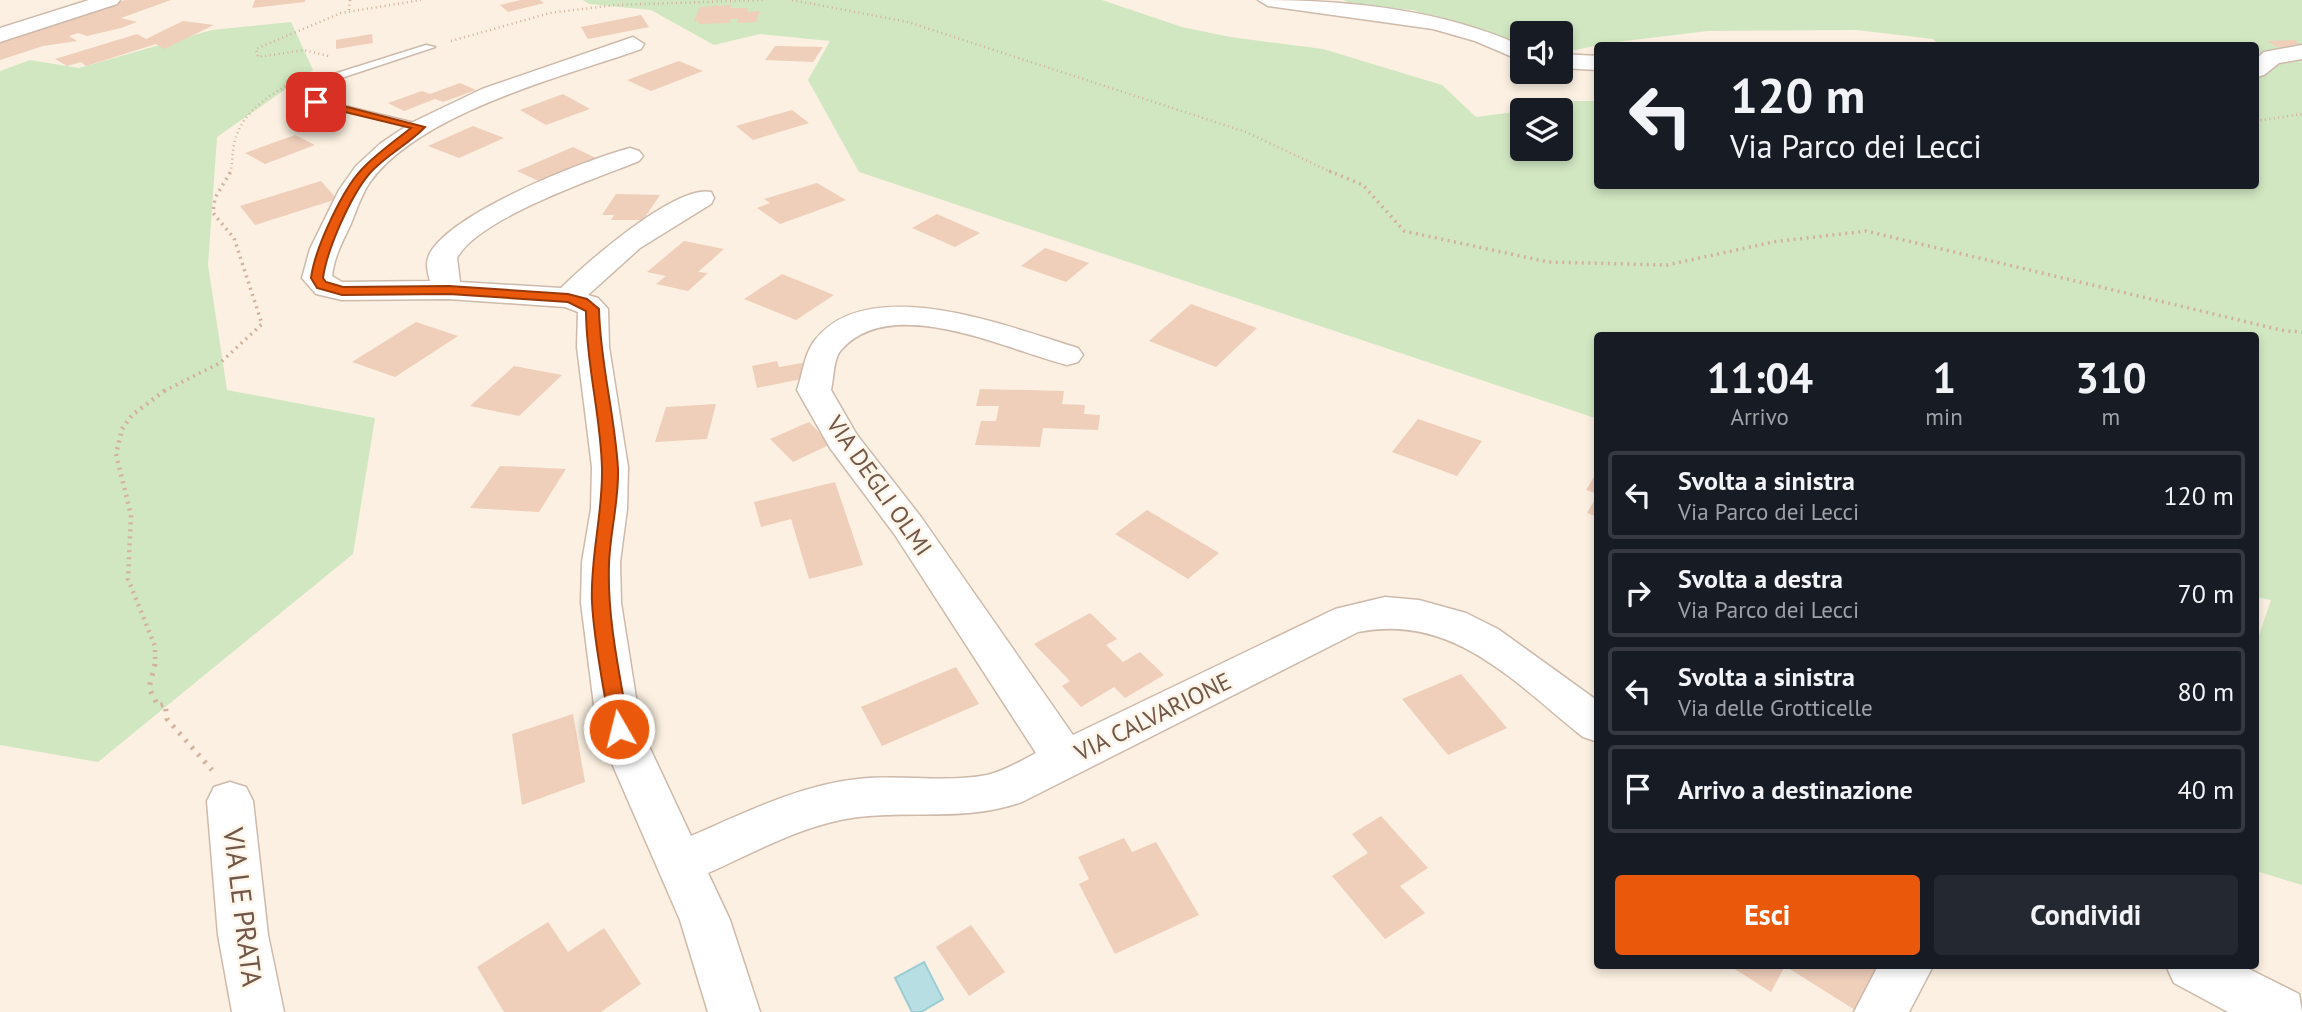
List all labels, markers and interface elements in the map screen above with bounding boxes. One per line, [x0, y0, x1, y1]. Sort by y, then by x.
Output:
map controls [1510, 21, 1573, 161]
button: sound [1510, 21, 1573, 84]
text: 120 m [1730, 63, 1865, 127]
icon: left [1615, 70, 1706, 161]
pin [286, 72, 346, 132]
icon: arrive [297, 83, 335, 121]
button: layers [1510, 98, 1573, 161]
text: Via Parco dei Lecci [1730, 125, 1982, 167]
text: 11:04 [1706, 350, 1813, 405]
text: 1 [1932, 350, 1956, 405]
text: 310 [2075, 350, 2147, 405]
text: Arrivo [1730, 402, 1789, 431]
text: min [1925, 402, 1963, 431]
text: m [2102, 402, 2120, 431]
street label: VIA DEGLI OLMI [819, 409, 939, 562]
text: Svolta a sinistra [1678, 464, 1855, 497]
icon: left [1619, 476, 1657, 514]
text: 120 m [2163, 479, 2234, 512]
text: Via Parco dei Lecci [1678, 497, 1859, 526]
text: Svolta a destra [1678, 562, 1843, 595]
icon: right [1619, 574, 1657, 612]
text: 70 m [2178, 577, 2234, 610]
text: Via Parco dei Lecci [1678, 595, 1859, 624]
text: Svolta a sinistra [1678, 660, 1855, 693]
street label: VIA CALVARIONE [1069, 665, 1236, 768]
icon: left [1619, 672, 1657, 710]
text: 80 m [2178, 675, 2234, 708]
position arrow [582, 692, 656, 766]
text: Via delle Grotticelle [1678, 693, 1873, 722]
icon: arrive [1619, 770, 1657, 808]
text: Arrivo a destinazione [1678, 773, 1913, 806]
text: 40 m [2178, 773, 2234, 806]
street label: VIA LE PRATA [215, 824, 272, 989]
button: Esci [1615, 875, 1920, 955]
button: Condividi [1934, 875, 2238, 955]

